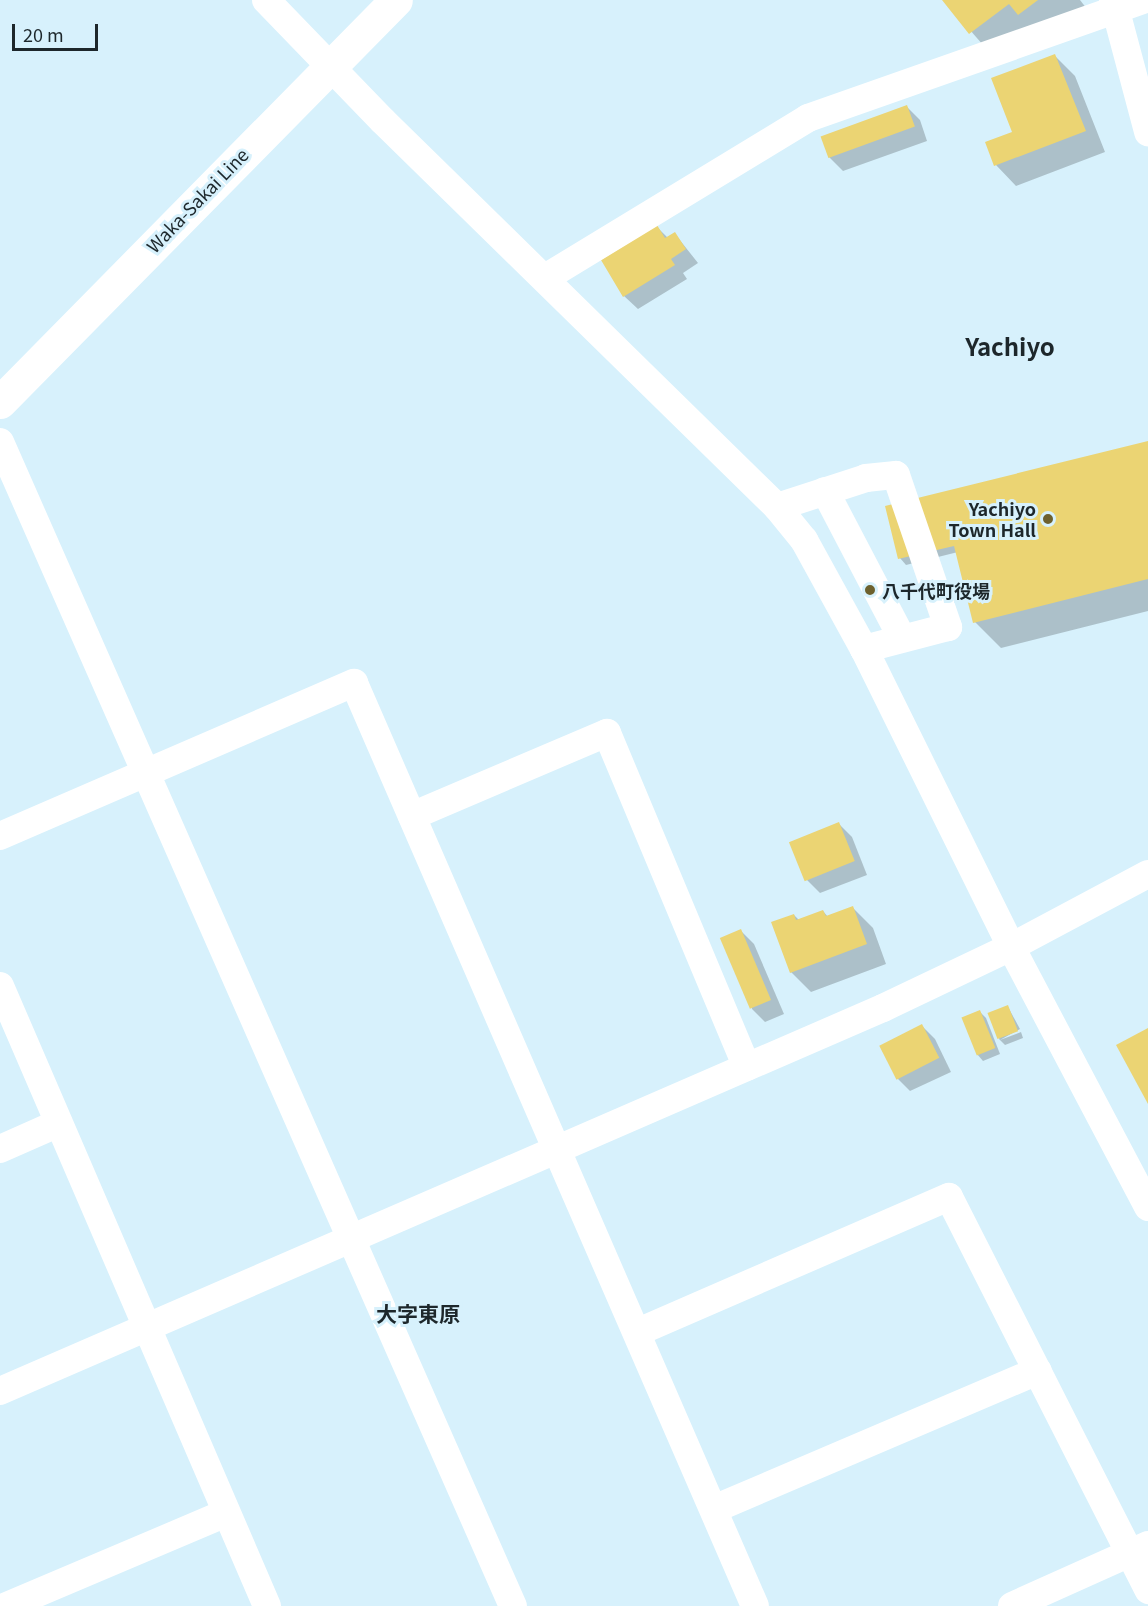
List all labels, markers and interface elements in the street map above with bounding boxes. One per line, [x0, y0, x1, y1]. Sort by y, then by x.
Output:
scale bar [15, 12, 100, 50]
text: 20 m [23, 21, 64, 47]
street label: Waka-Sakai Line [142, 143, 252, 257]
district label: Yachiyo [965, 332, 1055, 360]
place label: Yachiyo Town Hall [949, 498, 1036, 540]
marker: Yachiyo Town Hall [1041, 512, 1055, 526]
place label: 八千代町役場 [882, 579, 990, 601]
marker: 八千代町役場 [863, 583, 877, 597]
district label: 大字東原 [376, 1300, 460, 1326]

